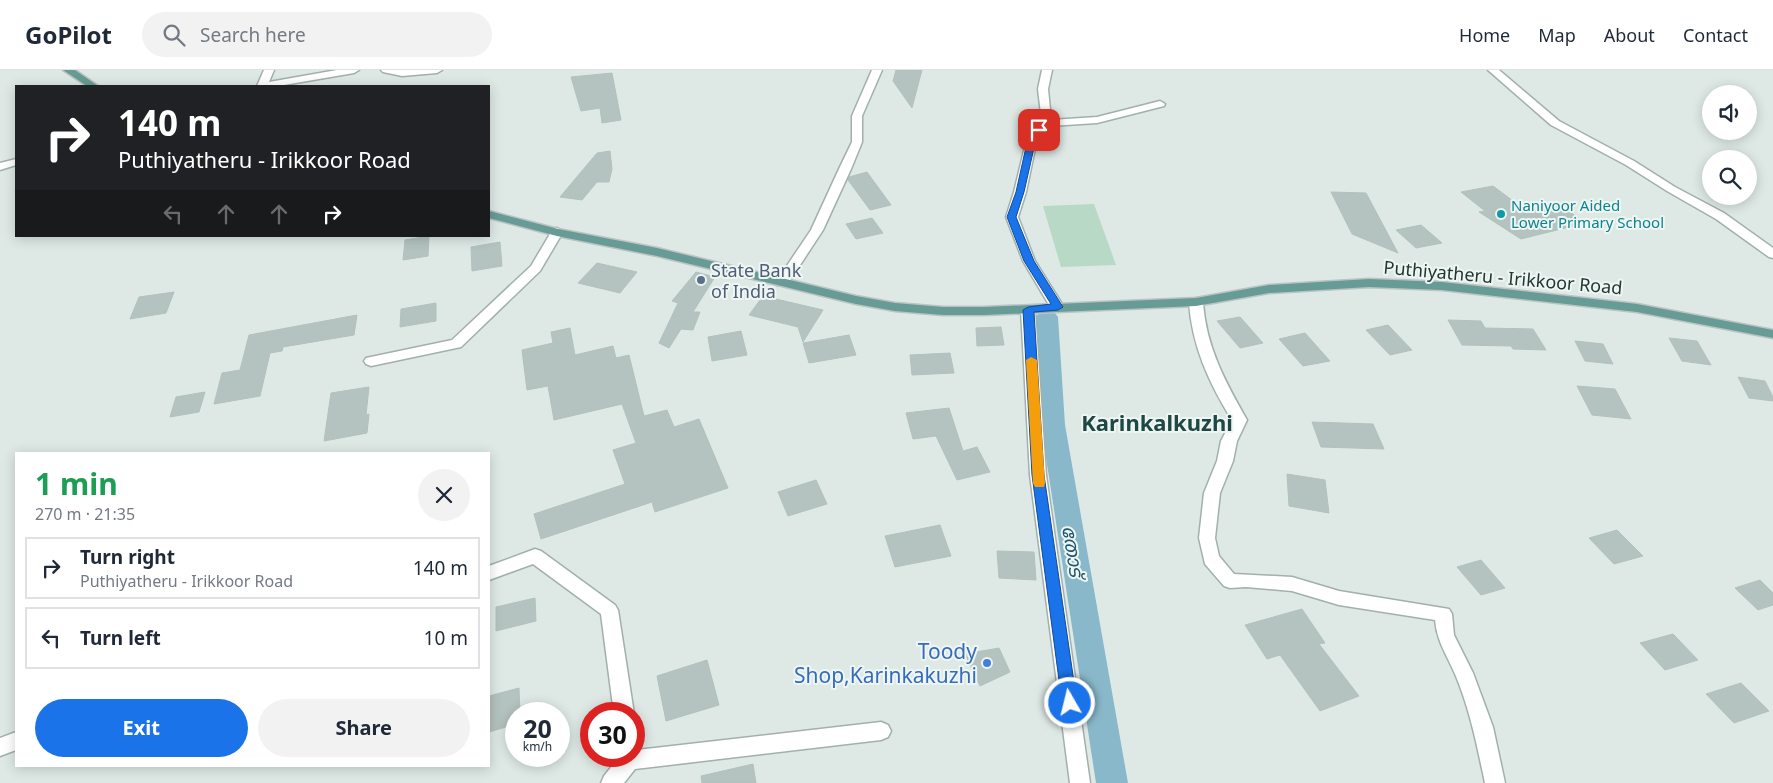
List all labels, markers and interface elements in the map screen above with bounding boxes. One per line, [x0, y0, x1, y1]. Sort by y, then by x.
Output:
search box [142, 12, 492, 57]
text: GoPilot [25, 18, 112, 51]
icon: search [160, 21, 188, 49]
text: Search here [200, 22, 306, 48]
text: Home [1459, 23, 1510, 47]
text: Map [1538, 23, 1576, 47]
text: About [1604, 23, 1655, 47]
text: Contact [1683, 23, 1748, 47]
map controls [1702, 85, 1757, 205]
button: sound [1702, 85, 1757, 140]
text: 140 m [118, 99, 221, 146]
icon: right [35, 105, 100, 170]
pin [1018, 109, 1060, 151]
icon: arrive [1025, 116, 1053, 144]
text: Puthiyatheru - Irikkoor Road [118, 144, 411, 174]
button: search [1702, 150, 1757, 205]
place label: Naniyoor Aided Lower Primary School [1511, 195, 1664, 232]
icon: left [159, 200, 187, 228]
icon: ahead [212, 200, 240, 228]
icon: ahead [265, 200, 293, 228]
icon: right [318, 200, 346, 228]
marker: Naniyoor Aided Lower Primary School [1495, 208, 1507, 220]
street label: Puthiyatheru - Irikkoor Road [1383, 255, 1623, 299]
place label: State Bank of India [711, 258, 802, 303]
marker: State Bank of India [695, 274, 707, 286]
district label: Karinkalkuzhi [1081, 407, 1233, 437]
text: 1 min [35, 463, 118, 504]
button: close [418, 469, 470, 521]
text: 270 m · 21:35 [35, 503, 135, 525]
water label: തോട് [1056, 524, 1091, 584]
text: Turn right [80, 544, 175, 570]
icon: right [37, 554, 65, 582]
text: 140 m [413, 555, 468, 581]
text: Puthiyatheru - Irikkoor Road [80, 570, 293, 592]
icon: left [37, 624, 65, 652]
text: Turn left [80, 625, 161, 651]
text: 10 m [424, 625, 468, 651]
place label: Toody Shop,Karinkakuzhi [794, 637, 977, 689]
marker: Toody Shop,Karinkakuzhi [981, 657, 993, 669]
position arrow [1043, 676, 1095, 728]
button: Exit [35, 699, 248, 757]
button: Share [258, 699, 470, 757]
speed limit sign: 30 [580, 702, 645, 767]
text: 20 [523, 711, 552, 745]
text: km/h [523, 738, 552, 755]

